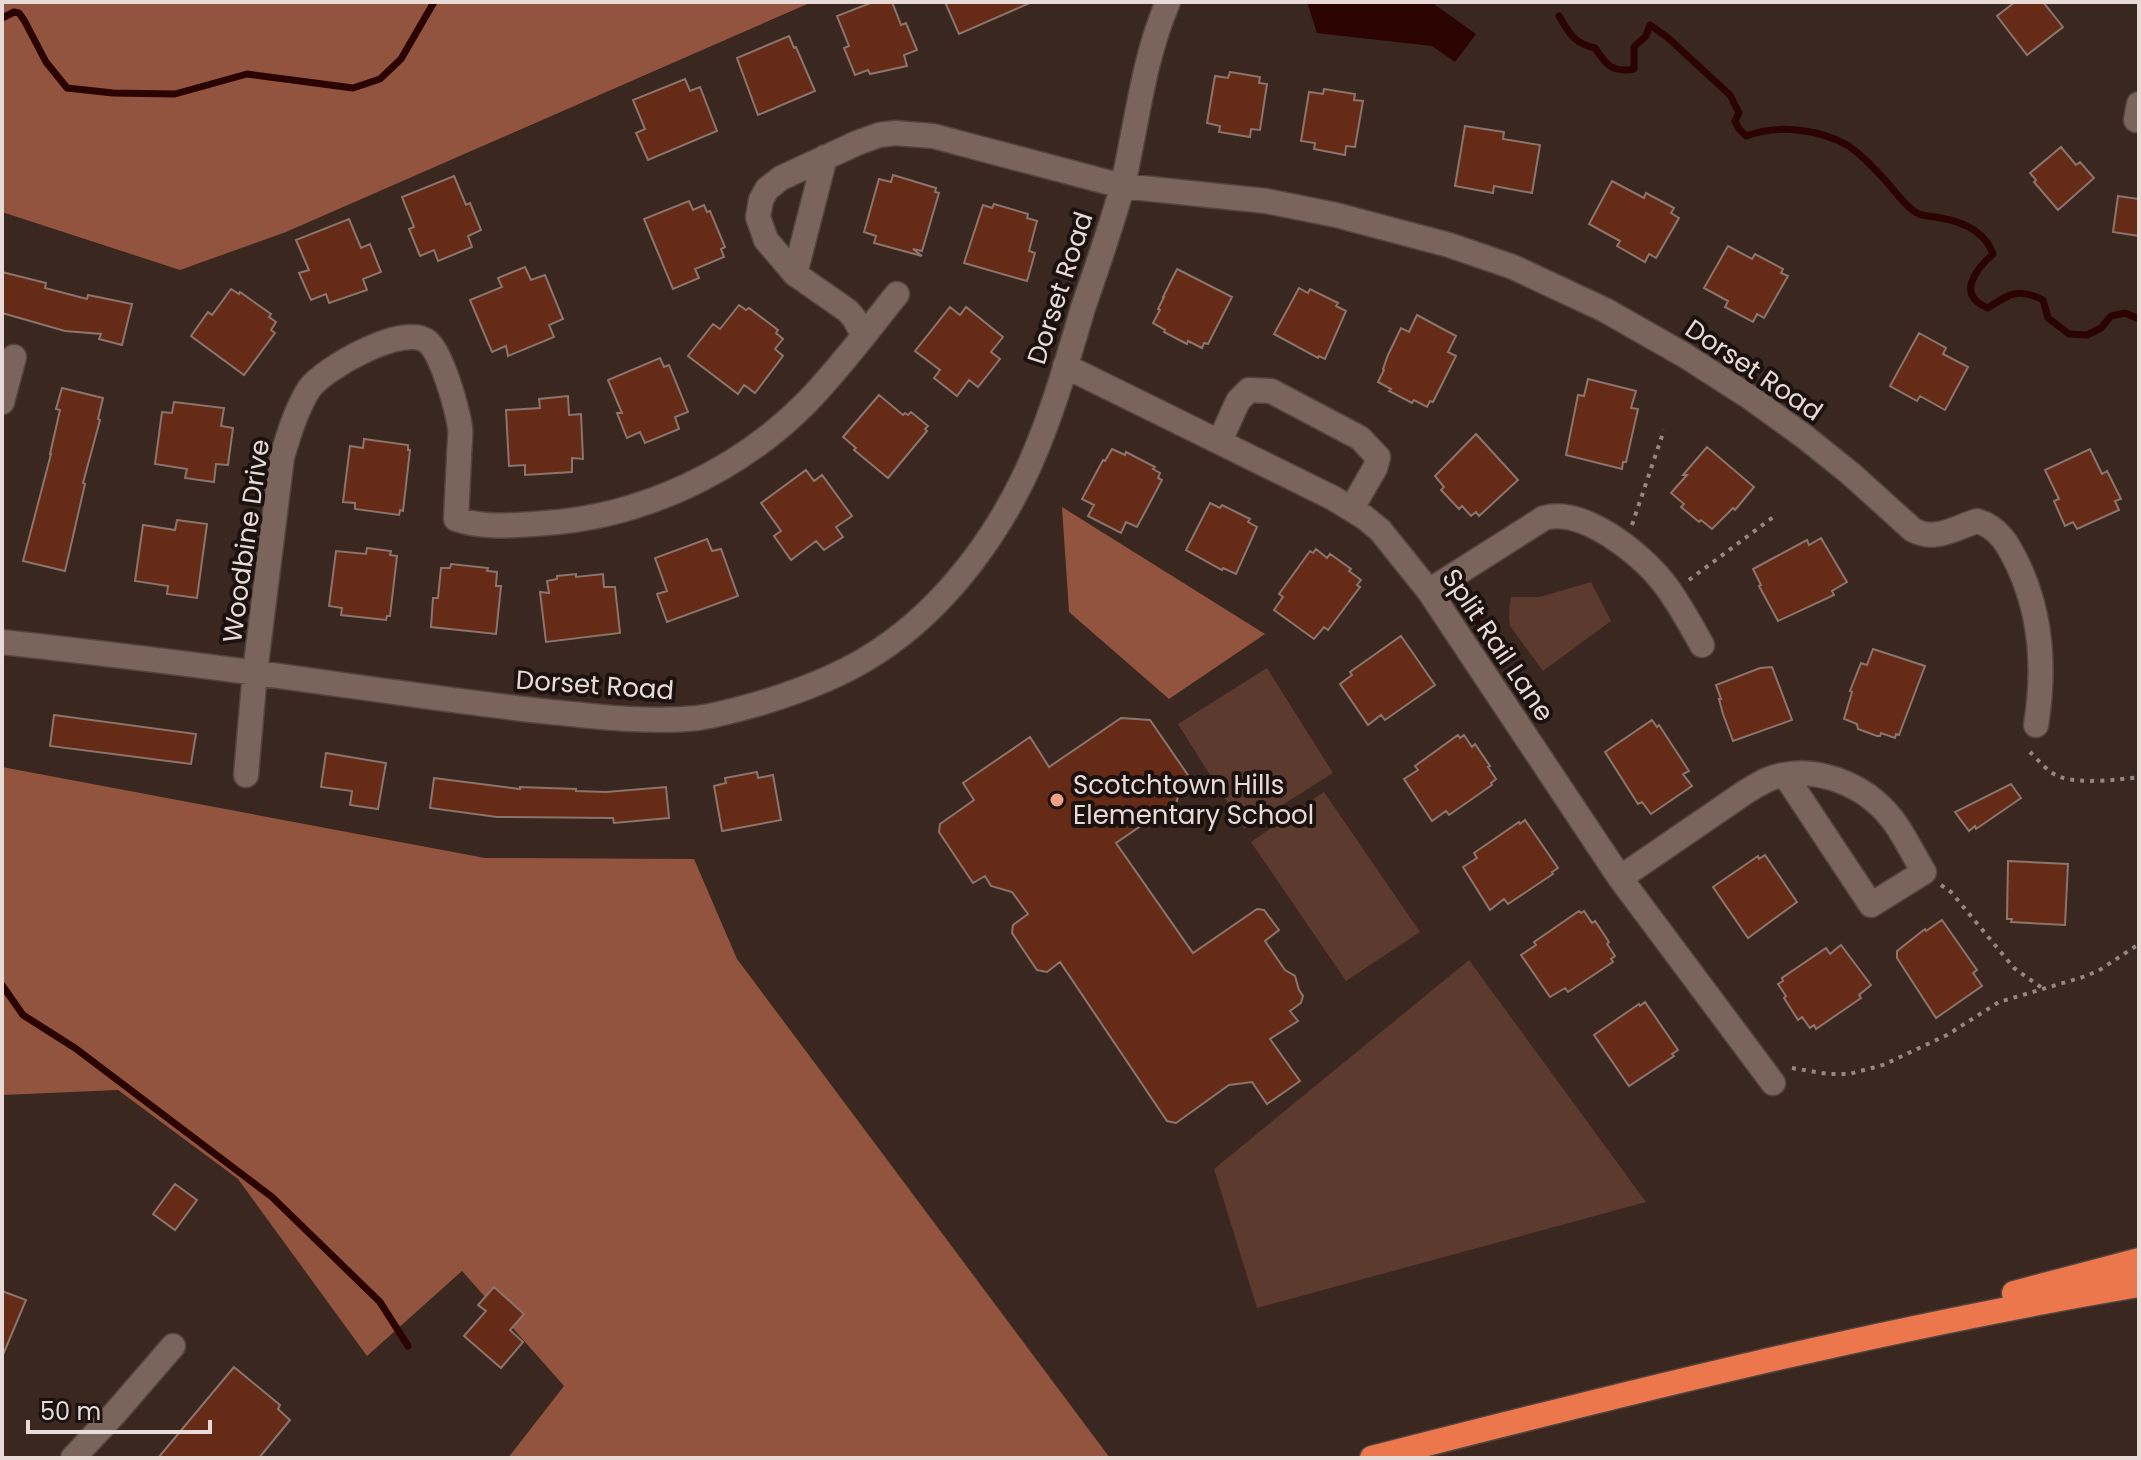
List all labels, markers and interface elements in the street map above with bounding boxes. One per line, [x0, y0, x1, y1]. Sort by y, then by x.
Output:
street label: Dorset Road [1018, 207, 1102, 369]
street label: Dorset Road [1678, 311, 1830, 429]
street label: Woodbine Drive [214, 437, 278, 645]
street label: Split Rail Lane [1434, 562, 1562, 728]
street label: Dorset Road [515, 662, 675, 708]
place label: Scotchtown Hills Elementary School [1073, 767, 1314, 833]
marker: Scotchtown Hills Elementary School [1048, 791, 1066, 809]
scale bar [28, 1384, 210, 1434]
text: 50 m [40, 1395, 101, 1428]

